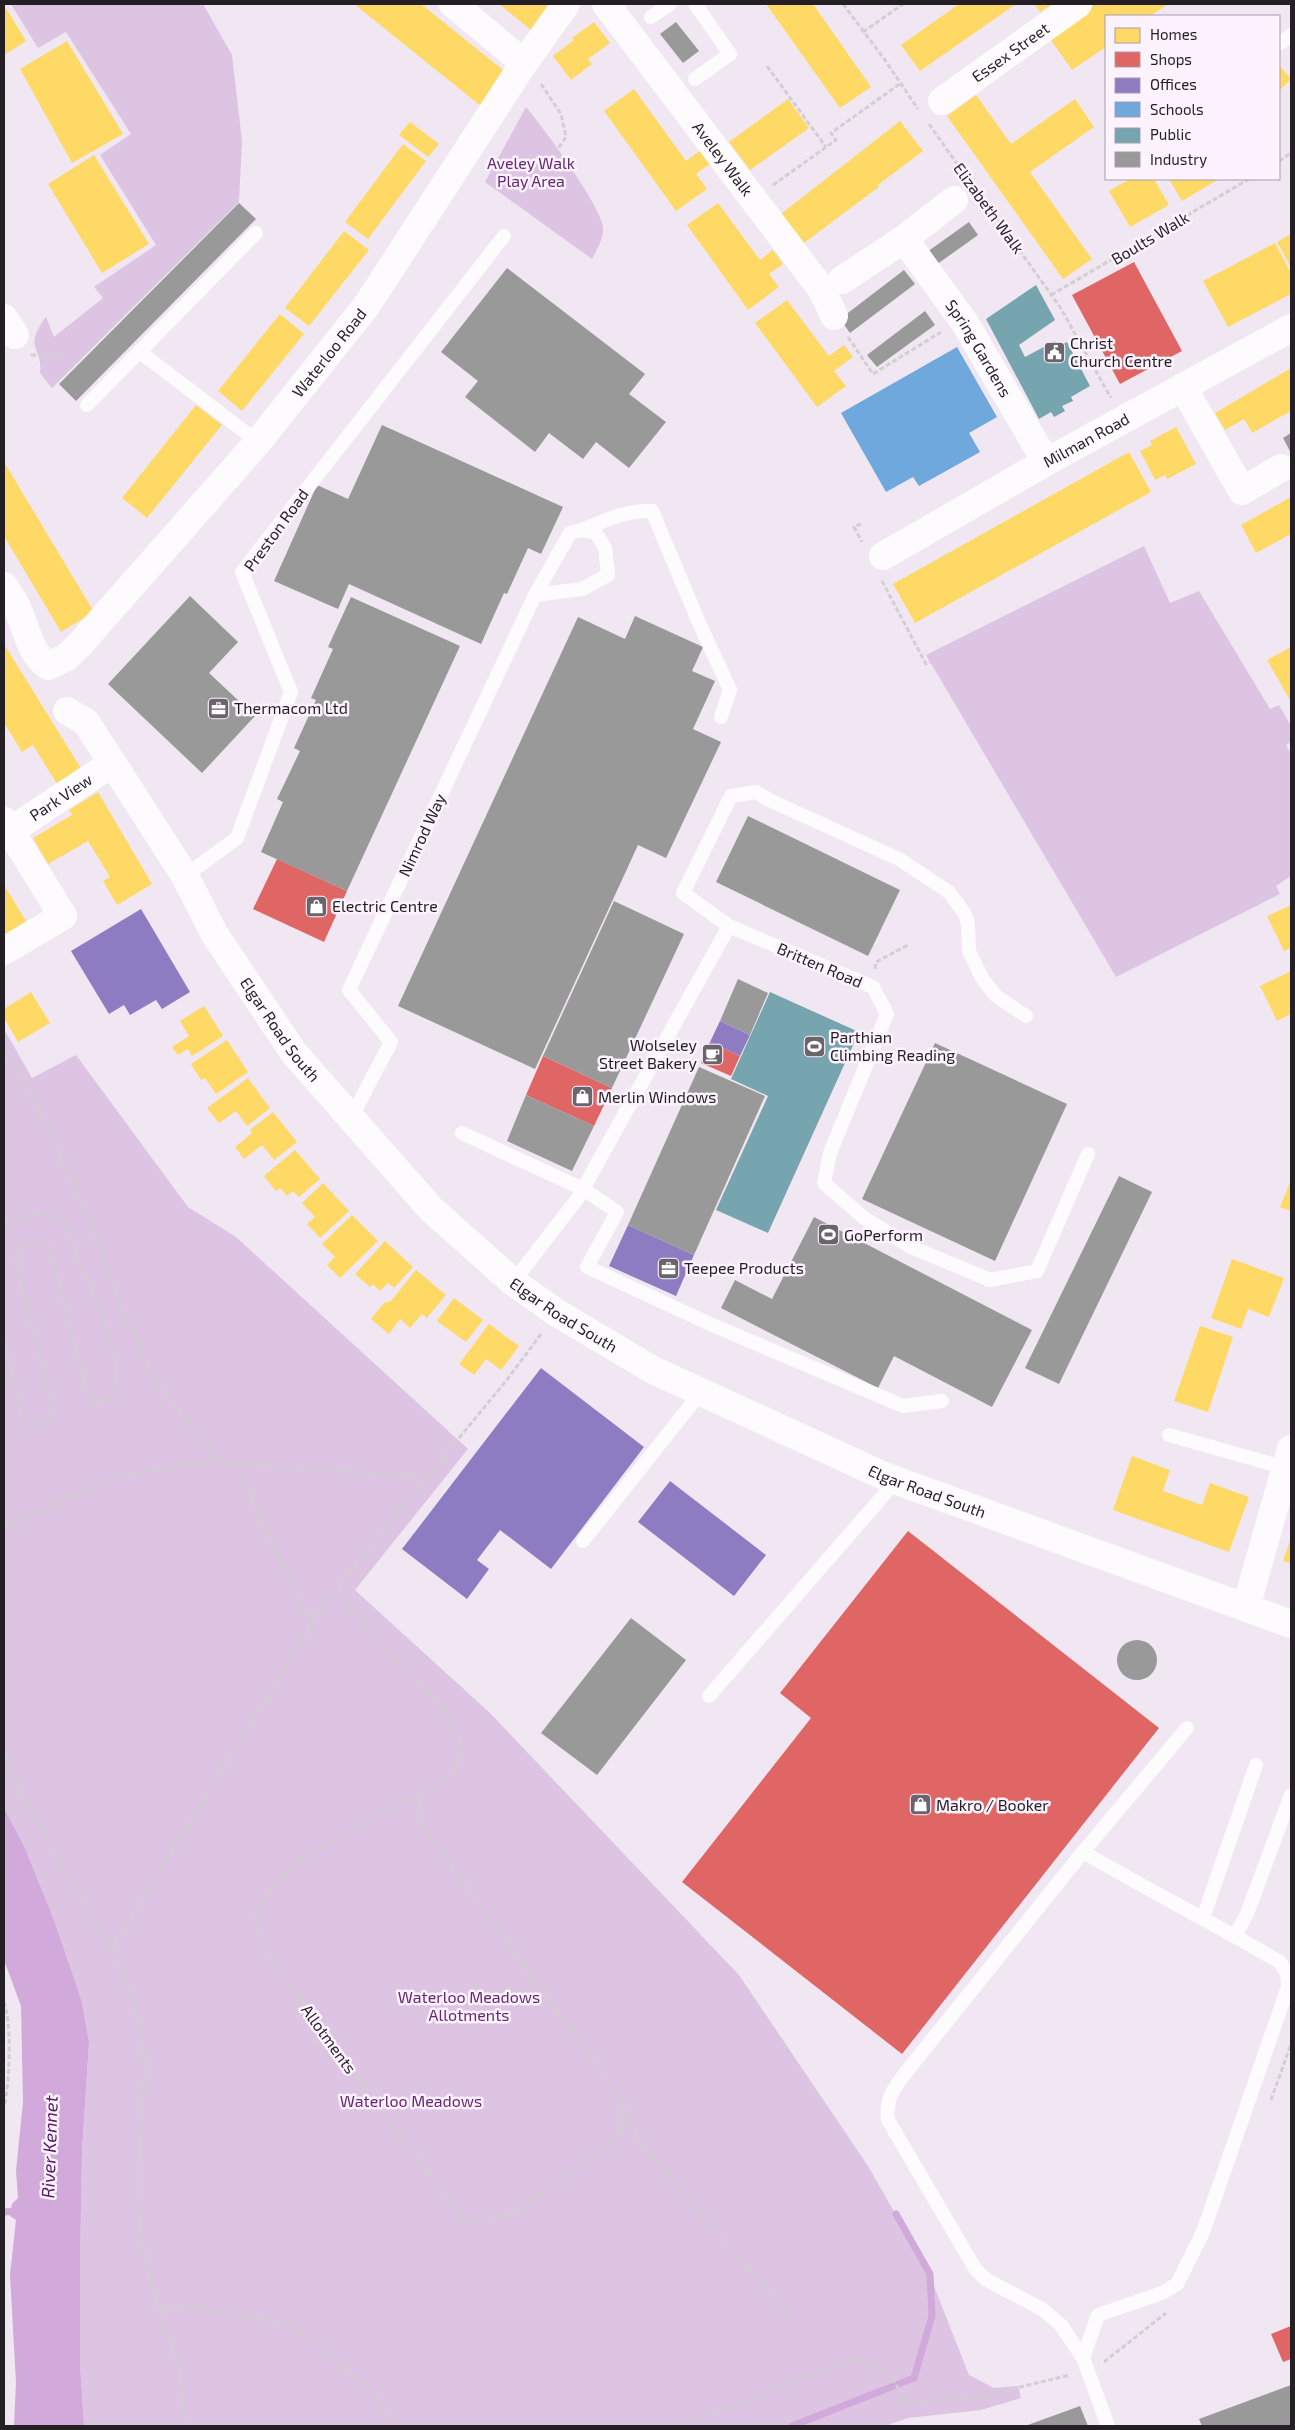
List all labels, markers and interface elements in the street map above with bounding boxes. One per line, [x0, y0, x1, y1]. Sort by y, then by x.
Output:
legend [1105, 15, 1280, 180]
street label: Essex Street [968, 18, 1052, 86]
text: Homes [1150, 25, 1197, 43]
text: Shops [1150, 50, 1192, 68]
text: Offices [1150, 75, 1197, 93]
text: Schools [1150, 100, 1204, 118]
street label: Aveley Walk [689, 118, 757, 199]
text: Public [1150, 125, 1191, 143]
text: Industry [1150, 150, 1207, 168]
park label: Aveley Walk Play Area [487, 153, 575, 190]
street label: Elizabeth Walk [950, 159, 1029, 257]
street label: Boults Walk [1108, 207, 1192, 268]
street label: Spring Gardens [942, 296, 1016, 400]
street label: Waterloo Road [287, 304, 370, 401]
place label: Christ Church Centre [1070, 333, 1172, 370]
public building icon: Christ Church Centre [1042, 340, 1066, 364]
street label: Milman Road [1040, 408, 1132, 471]
street label: Preston Road [239, 485, 312, 575]
office icon: Thermacom Ltd [206, 696, 230, 720]
place label: Thermacom Ltd [234, 698, 348, 717]
street label: Park View [26, 769, 96, 824]
street label: Nimrod Way [394, 790, 449, 879]
shop icon: Electric Centre [304, 894, 328, 918]
place label: Electric Centre [332, 896, 438, 915]
street label: Britten Road [775, 938, 866, 991]
street label: Elgar Road South [237, 973, 325, 1085]
place label: Parthian Climbing Reading [830, 1027, 955, 1064]
sports icon: Parthian Climbing Reading [802, 1034, 826, 1058]
place label: Wolseley Street Bakery [599, 1035, 698, 1072]
cafe icon: Wolseley Street Bakery [701, 1042, 725, 1066]
shop icon: Merlin Windows [570, 1085, 594, 1109]
place label: Merlin Windows [598, 1087, 716, 1106]
sports icon: GoPerform [816, 1223, 840, 1247]
place label: GoPerform [844, 1225, 923, 1244]
office icon: Teepee Products [656, 1256, 680, 1280]
place label: Teepee Products [684, 1258, 804, 1277]
street label: Elgar Road South [506, 1273, 621, 1356]
street label: Elgar Road South [865, 1460, 989, 1521]
shop icon: Makro / Booker [908, 1793, 932, 1817]
place label: Makro / Booker [936, 1795, 1049, 1814]
park label: Waterloo Meadows Allotments [398, 1987, 540, 2024]
street label: Allotments [298, 2000, 361, 2077]
park label: Waterloo Meadows [340, 2091, 482, 2110]
water label: River Kennet [36, 2095, 62, 2199]

